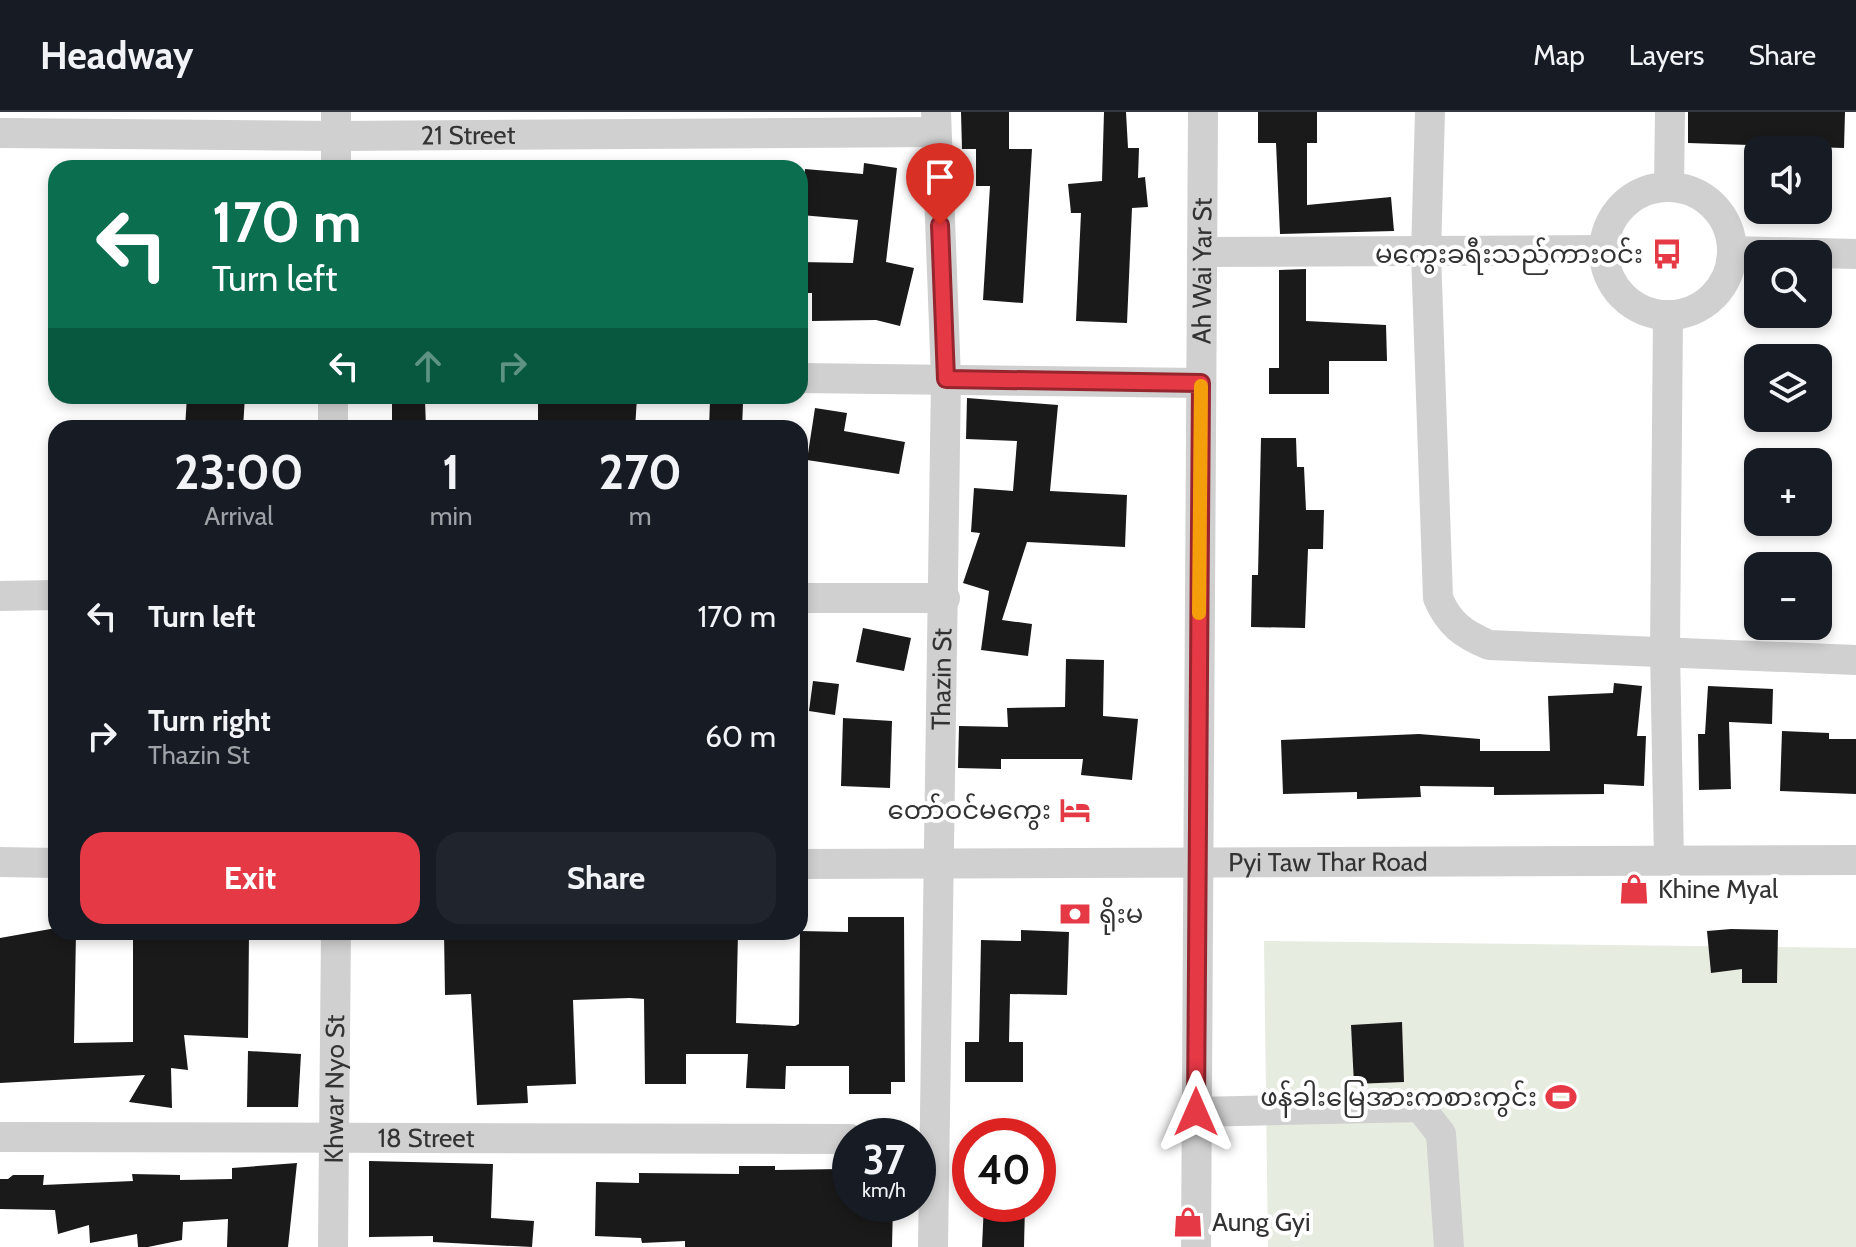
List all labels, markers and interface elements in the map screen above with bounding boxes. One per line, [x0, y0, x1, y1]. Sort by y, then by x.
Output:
text: Headway [40, 32, 193, 79]
text: Map [1533, 38, 1585, 72]
text: Layers [1629, 38, 1704, 72]
text: Share [1748, 38, 1816, 72]
street label: 21 Street [420, 119, 516, 151]
map controls [1744, 136, 1832, 640]
button: sound [1744, 136, 1832, 224]
pin [906, 143, 974, 225]
icon: arrive [918, 155, 962, 199]
text: 170 m [212, 188, 362, 256]
icon: left [80, 192, 184, 296]
street label: Ah Wai Yar St [1186, 197, 1218, 344]
place label: မကွေးခရီးသည်ကားဝင်း [1375, 237, 1643, 275]
bus stop icon: မကွေးခရီးသည်ကားဝင်း [1650, 237, 1684, 271]
button: search [1744, 240, 1832, 328]
text: Turn left [212, 256, 337, 300]
icon: left [322, 344, 366, 388]
icon: ahead [406, 344, 450, 388]
icon: right [490, 344, 534, 388]
button: layers [1744, 344, 1832, 432]
text: 23:00 [174, 443, 304, 501]
text: 1 [442, 443, 460, 501]
text: 270 [599, 443, 682, 501]
button: + [1744, 448, 1832, 536]
text: Arrival [204, 500, 273, 532]
text: min [430, 500, 473, 532]
text: m [629, 500, 652, 532]
button: − [1744, 552, 1832, 640]
icon: left [80, 594, 124, 638]
text: Turn left [148, 598, 256, 635]
text: 170 m [697, 598, 776, 635]
street label: Thazin St [925, 628, 958, 730]
text: Turn right [148, 702, 271, 739]
icon: right [80, 714, 124, 758]
text: 60 m [705, 718, 776, 755]
text: Thazin St [148, 739, 250, 771]
place label: တော်ဝင်မကွေး [888, 793, 1051, 830]
hotel icon: တော်ဝင်မကွေး [1058, 793, 1092, 827]
button: Exit [80, 832, 420, 924]
button: Share [436, 832, 776, 924]
street label: Pyi Taw Thar Road [1228, 846, 1428, 878]
shop icon: Khine Myal [1617, 872, 1651, 906]
place label: Khine Myal [1658, 873, 1778, 905]
bank icon: ရိုးမ [1058, 897, 1092, 931]
place label: ရိုးမ [1099, 897, 1143, 935]
street label: Khwar Nyo St [318, 1014, 351, 1163]
position arrow [1154, 1070, 1238, 1154]
place label: ဖန်ခါးမြေအားကစားကွင်း [1260, 1080, 1537, 1118]
sports icon: ဖန်ခါးမြေအားကစားကွင်း [1544, 1080, 1578, 1114]
speed limit sign: 40 [952, 1118, 1056, 1222]
street label: 18 Street [377, 1122, 475, 1154]
text: 37 [863, 1135, 905, 1184]
text: km/h [862, 1178, 906, 1202]
shop icon: Aung Gyi [1171, 1205, 1205, 1239]
place label: Aung Gyi [1212, 1206, 1310, 1238]

